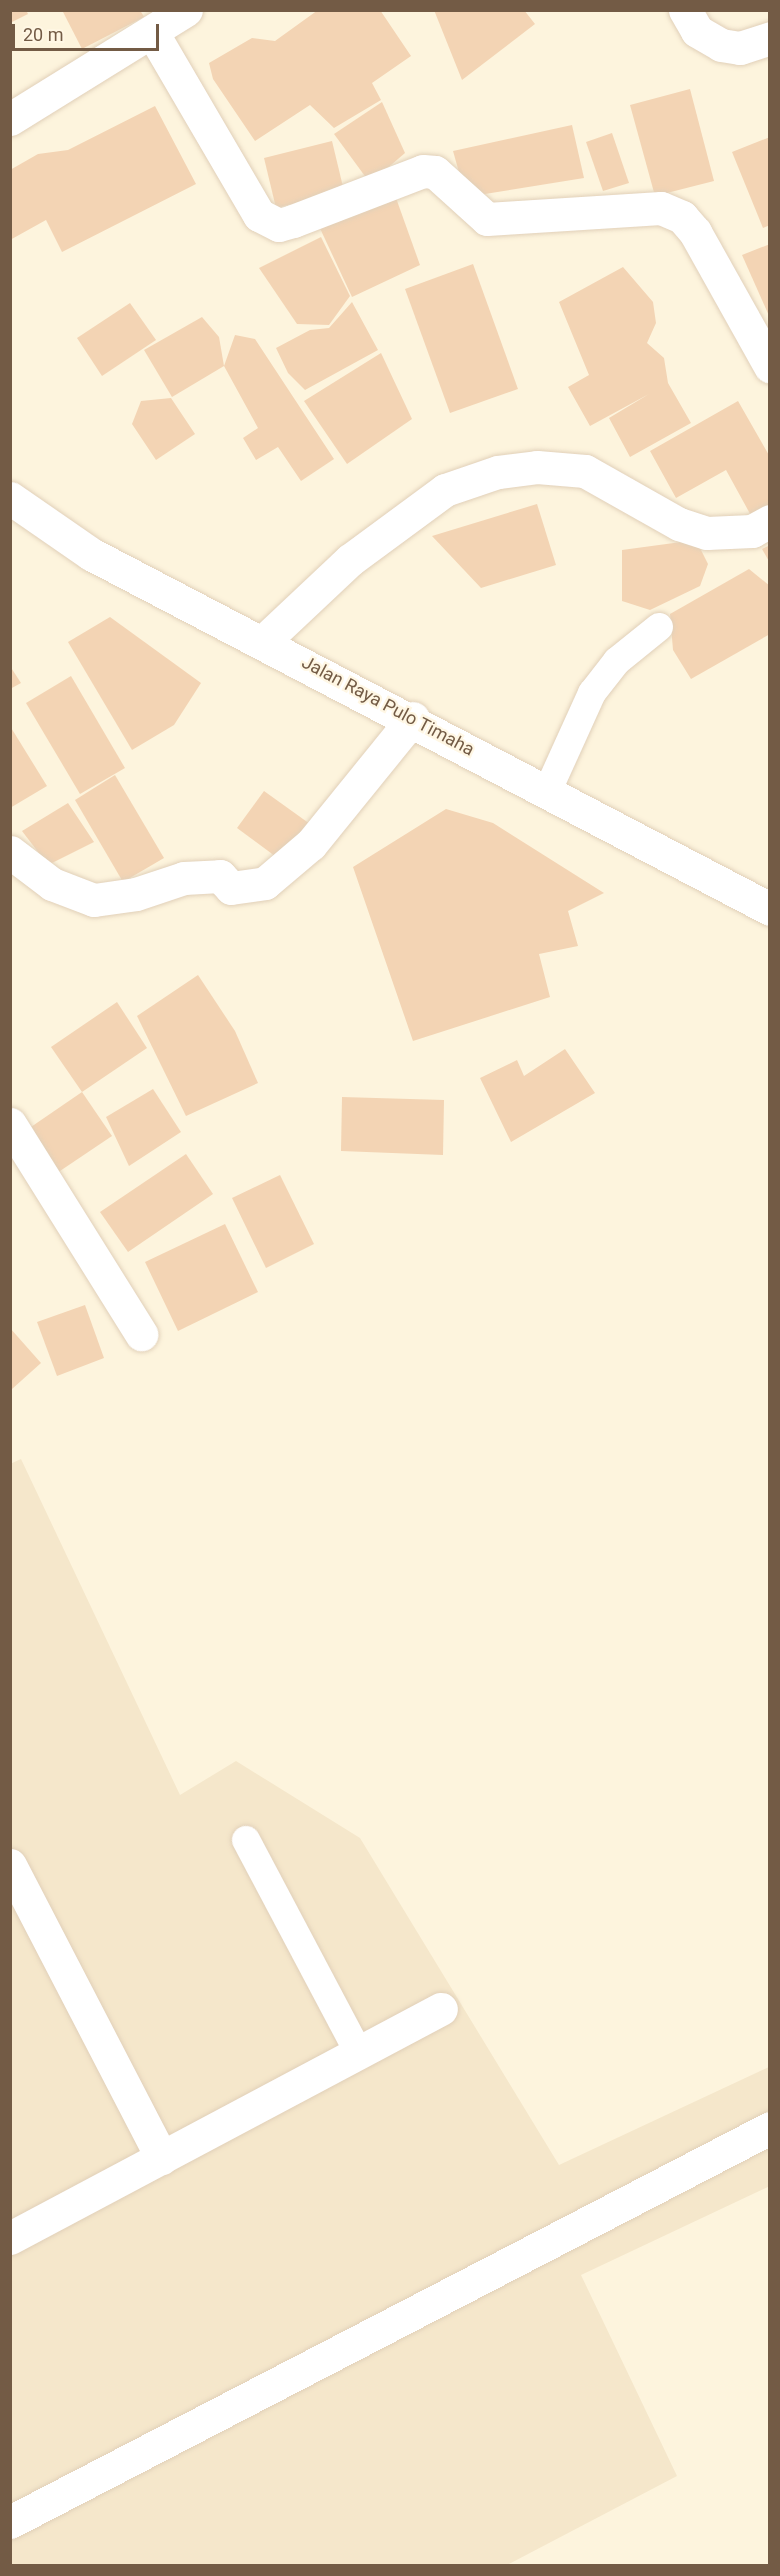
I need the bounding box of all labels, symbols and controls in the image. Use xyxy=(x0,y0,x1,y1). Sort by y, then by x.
scale bar xyxy=(15,12,162,50)
text: 20 m xyxy=(23,24,63,45)
street label: Jalan Raya Pulo Timaha xyxy=(298,651,478,761)

